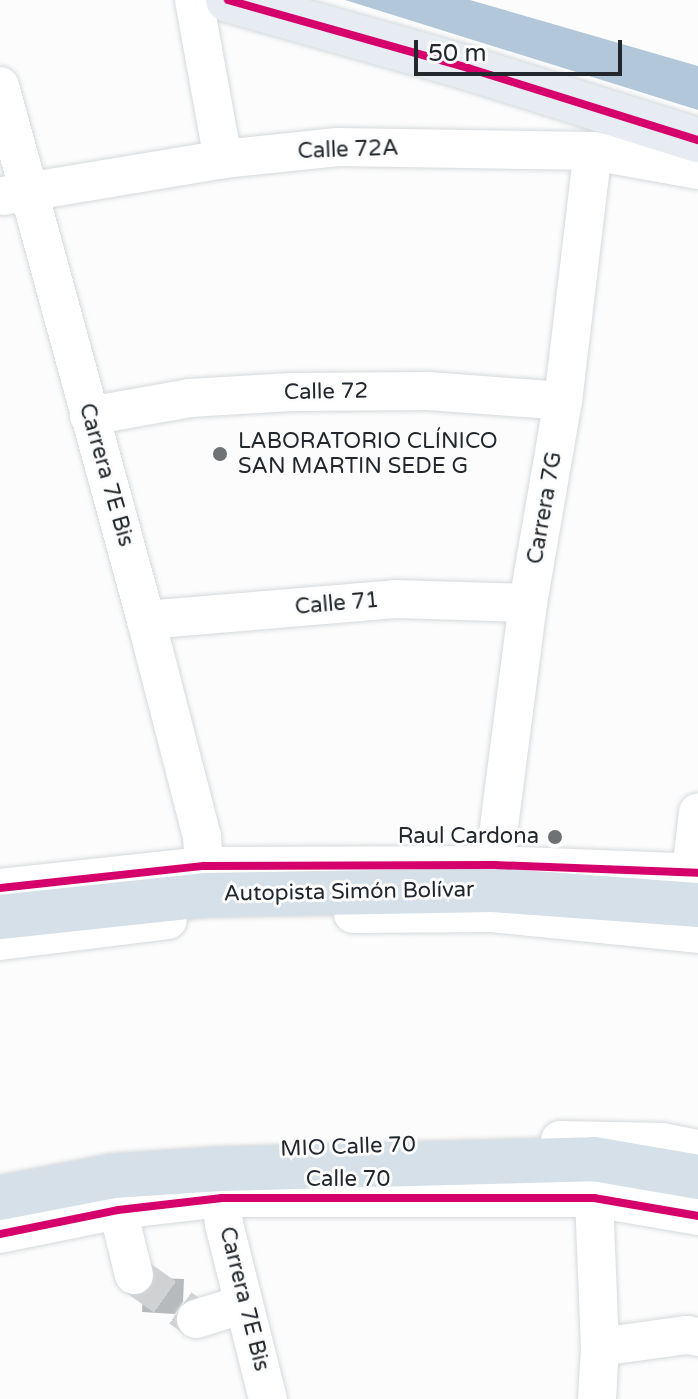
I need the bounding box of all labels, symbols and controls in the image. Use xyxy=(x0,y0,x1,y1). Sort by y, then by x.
scale bar xyxy=(418,24,626,74)
text: 50 m xyxy=(428,39,486,68)
street label: Calle 72A xyxy=(297,135,399,165)
street label: Calle 72 xyxy=(284,378,368,406)
street label: Carrera 7E Bis xyxy=(73,400,139,550)
place label: LABORATORIO CLÍNICO SAN MARTIN SEDE G xyxy=(238,428,498,480)
marker: LABORATORIO CLÍNICO SAN MARTIN SEDE G xyxy=(209,443,231,465)
street label: Carrera 7G xyxy=(522,450,568,566)
street label: Calle 71 xyxy=(294,587,380,621)
place label: Raul Cardona xyxy=(398,824,539,850)
marker: Raul Cardona xyxy=(546,828,564,846)
street label: Autopista Simón Bolívar xyxy=(223,877,475,907)
street label: MIO Calle 70 xyxy=(280,1131,416,1163)
street label: Calle 70 xyxy=(306,1167,390,1193)
street label: Carrera 7E Bis xyxy=(213,1224,275,1374)

